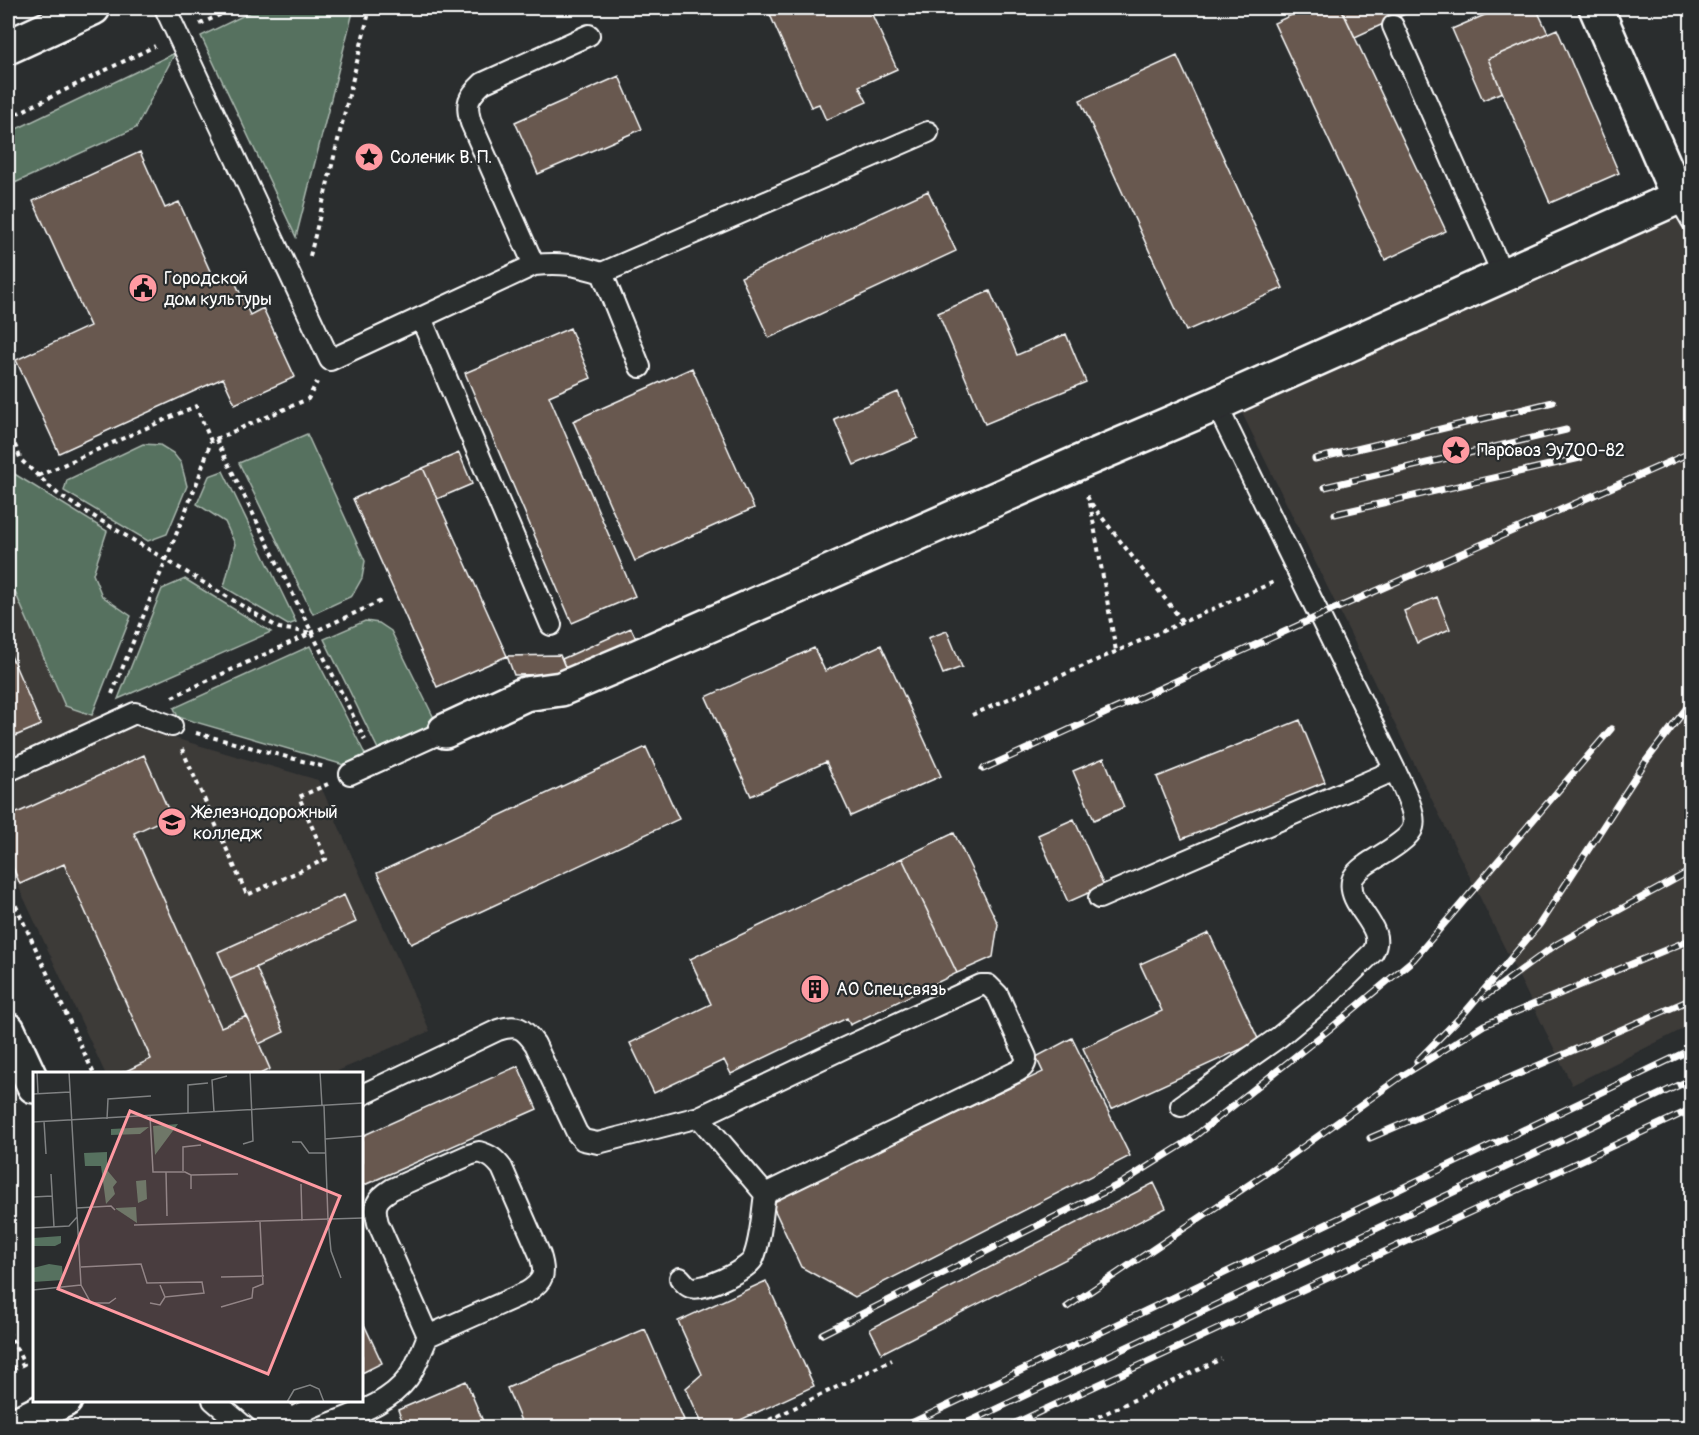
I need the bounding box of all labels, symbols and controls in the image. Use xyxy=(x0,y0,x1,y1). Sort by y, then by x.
place icon: Соленик В. П. xyxy=(353,141,385,173)
place label: Соленик В. П. xyxy=(390,146,492,169)
place label: Городской дом культуры xyxy=(164,267,272,311)
public building icon: Городской дом культуры xyxy=(127,272,159,304)
place icon: Паровоз Эу700-82 xyxy=(1440,434,1472,466)
place label: Паровоз Эу700-82 xyxy=(1477,439,1625,462)
place label: Железнодорожный колледж xyxy=(190,801,338,845)
school or university icon: Железнодорожный колледж xyxy=(156,806,188,838)
building icon: АО Спецсвязь xyxy=(799,973,831,1005)
place label: АО Спецсвязь xyxy=(836,978,947,1001)
inset map xyxy=(33,1072,363,1402)

